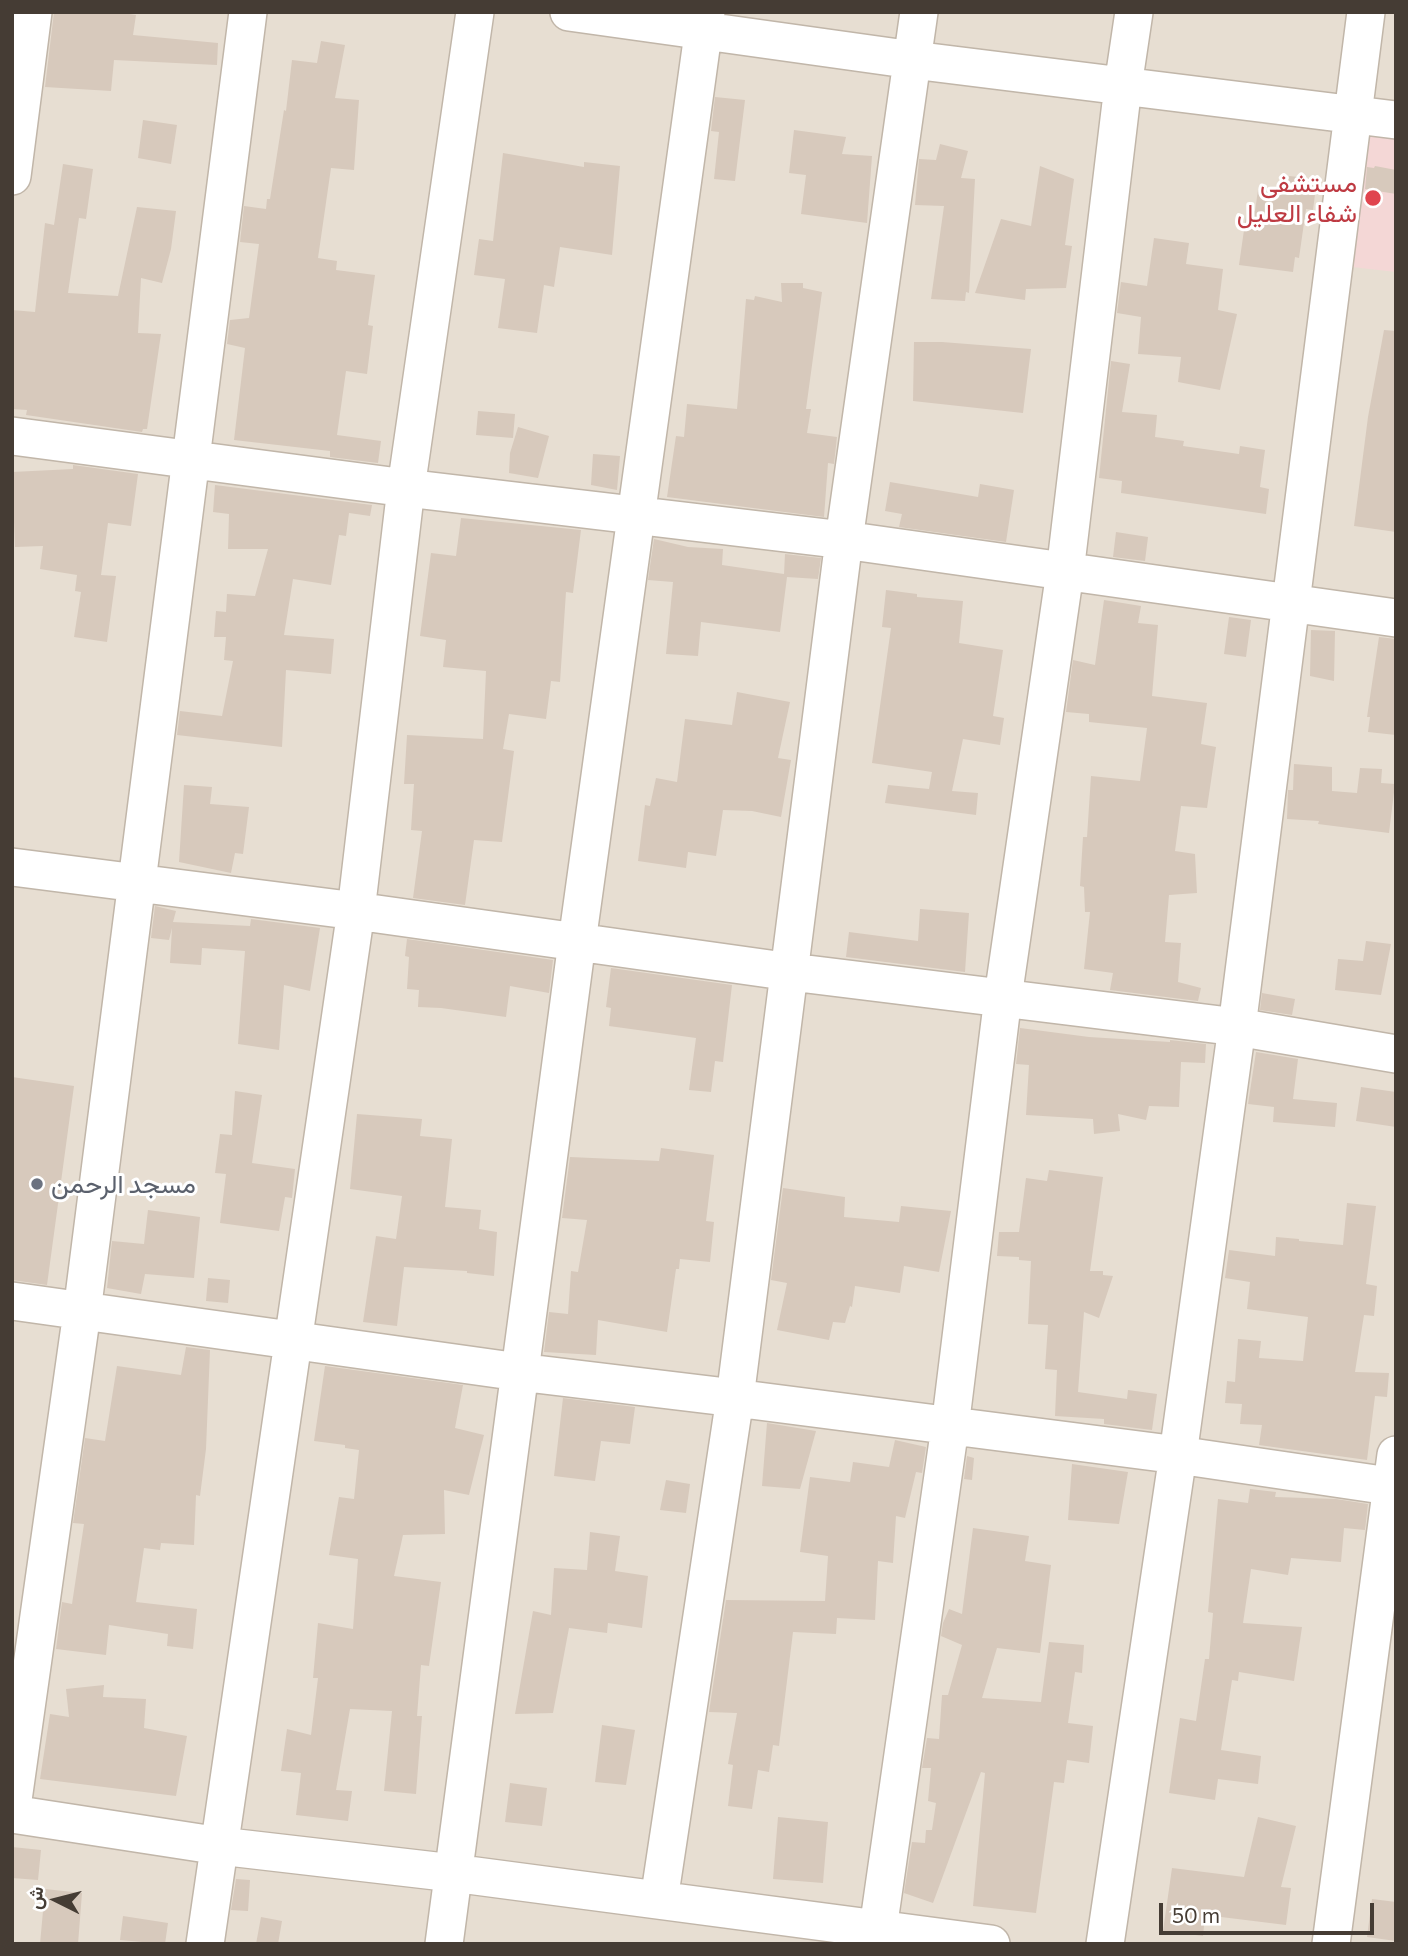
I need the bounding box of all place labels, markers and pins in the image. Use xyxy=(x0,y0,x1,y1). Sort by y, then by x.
place label: مستشفى شفاء العليل xyxy=(1237,167,1357,228)
marker: مستشفى شفاء العليل xyxy=(1363,188,1383,208)
place label: مسجد الرحمن xyxy=(51,1168,196,1200)
marker: مسجد الرحمن xyxy=(29,1176,45,1192)

